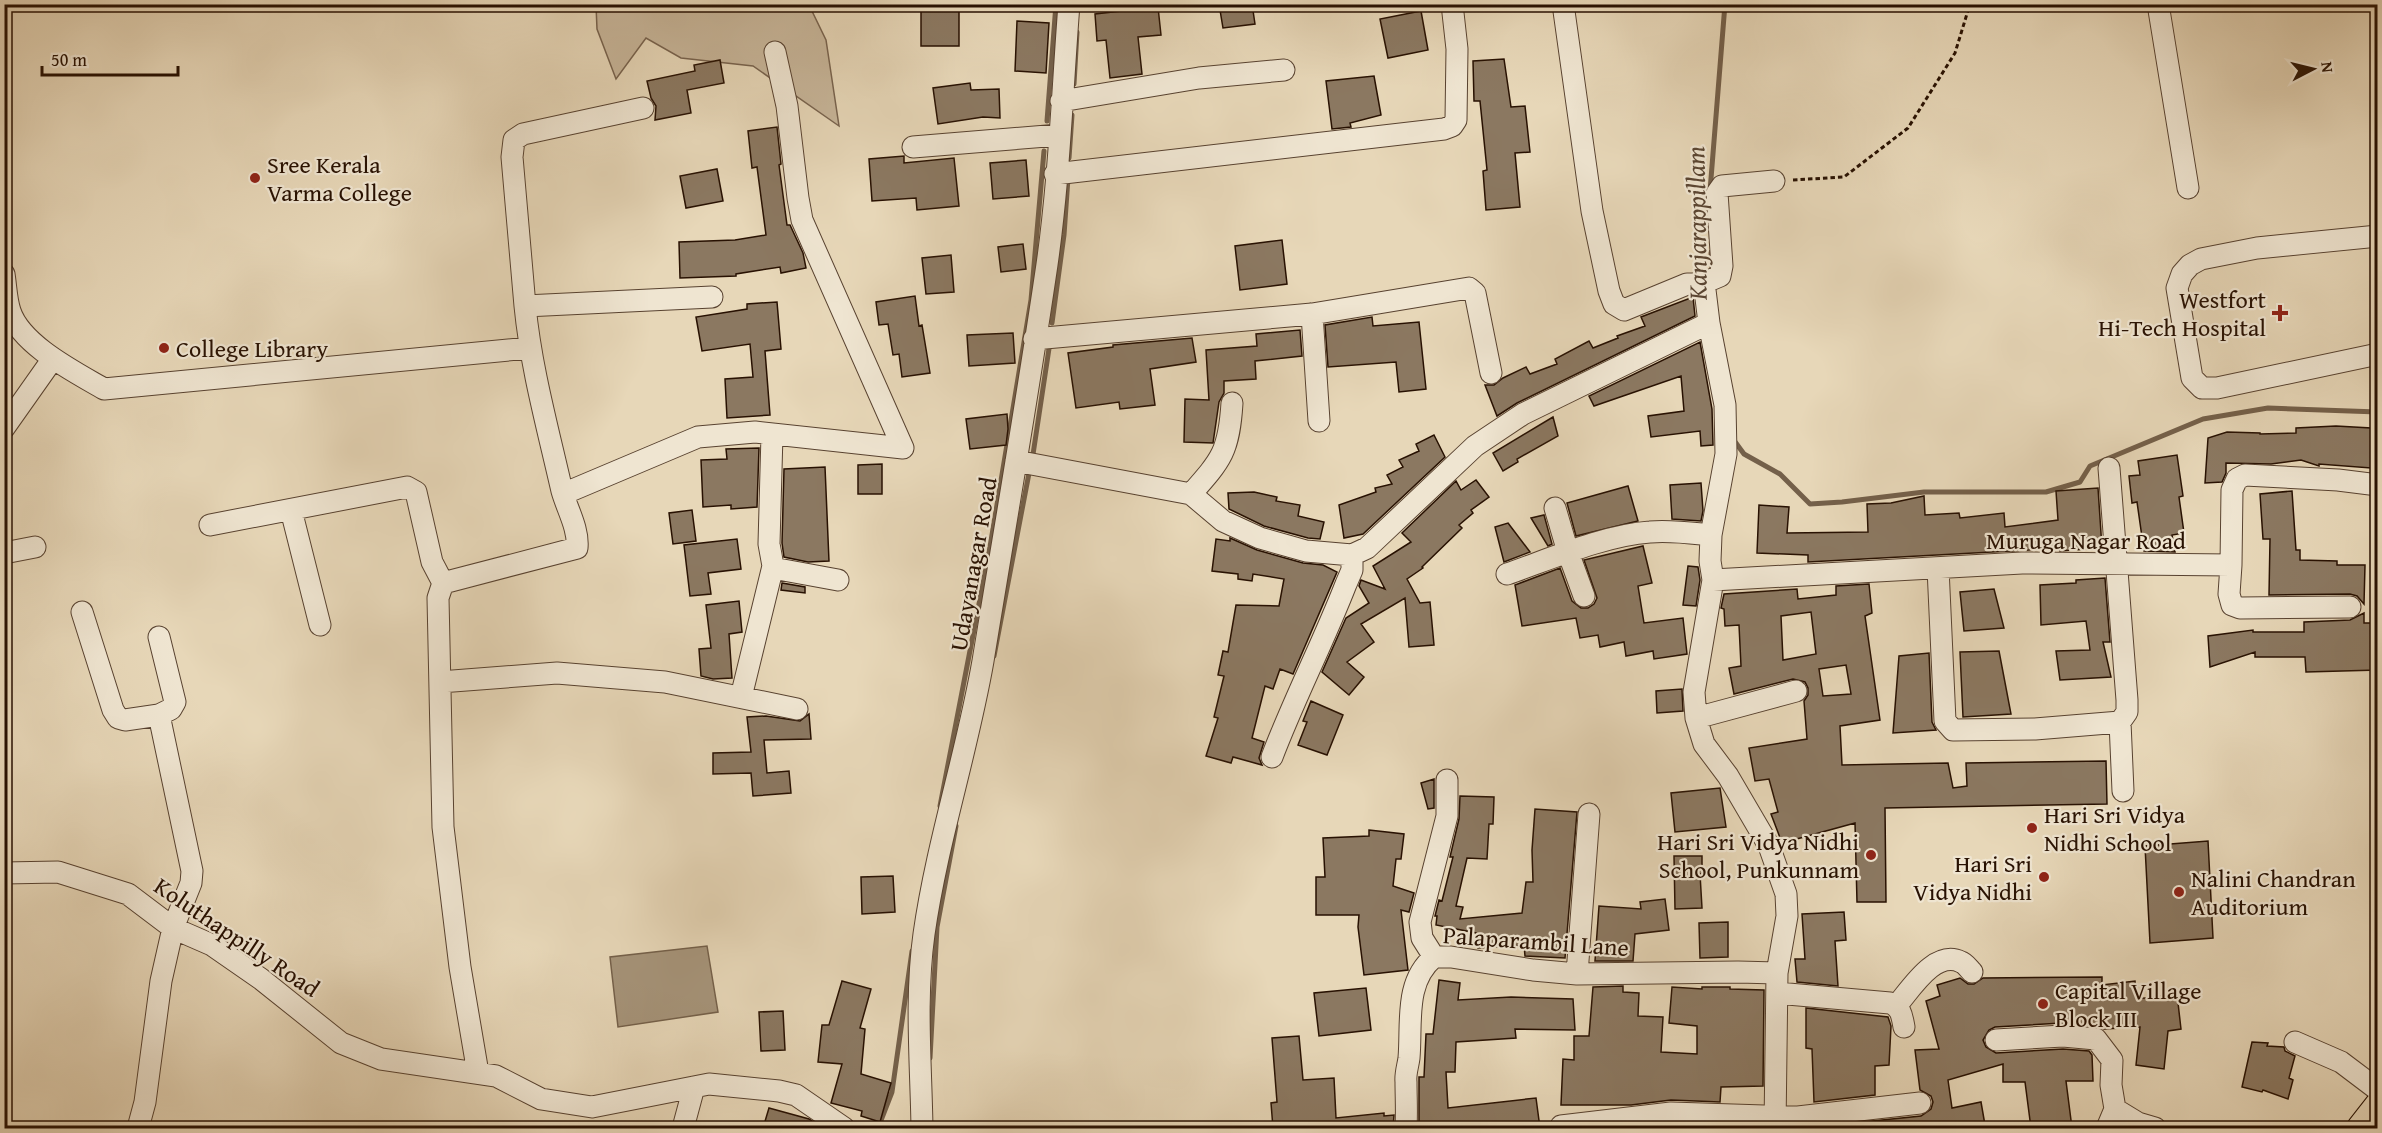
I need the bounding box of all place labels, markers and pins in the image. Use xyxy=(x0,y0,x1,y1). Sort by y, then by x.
place label: Sree Kerala Varma College xyxy=(267,147,412,210)
marker: Sree Kerala Varma College xyxy=(248,171,262,185)
place label: Westfort Hi-Tech Hospital xyxy=(2098,282,2267,345)
marker: Westfort Hi-Tech Hospital xyxy=(2271,304,2289,322)
place label: College Library xyxy=(176,331,328,366)
marker: College Library xyxy=(157,341,171,355)
place label: Hari Sri Vidya Nidhi School xyxy=(2044,797,2186,860)
marker: Hari Sri Vidya Nidhi School xyxy=(2025,821,2039,835)
place label: Hari Sri Vidya Nidhi School, Punkunnam xyxy=(1657,824,1859,887)
place label: Hari Sri Vidya Nidhi xyxy=(1913,846,2032,909)
marker: Hari Sri Vidya Nidhi School, Punkunnam xyxy=(1864,848,1878,862)
place label: Nalini Chandran Auditorium xyxy=(2191,861,2356,924)
marker: Hari Sri Vidya Nidhi xyxy=(2037,870,2051,884)
marker: Nalini Chandran Auditorium xyxy=(2172,885,2186,899)
place label: Capital Village Block III xyxy=(2055,973,2201,1036)
marker: Capital Village Block III xyxy=(2036,997,2050,1011)

